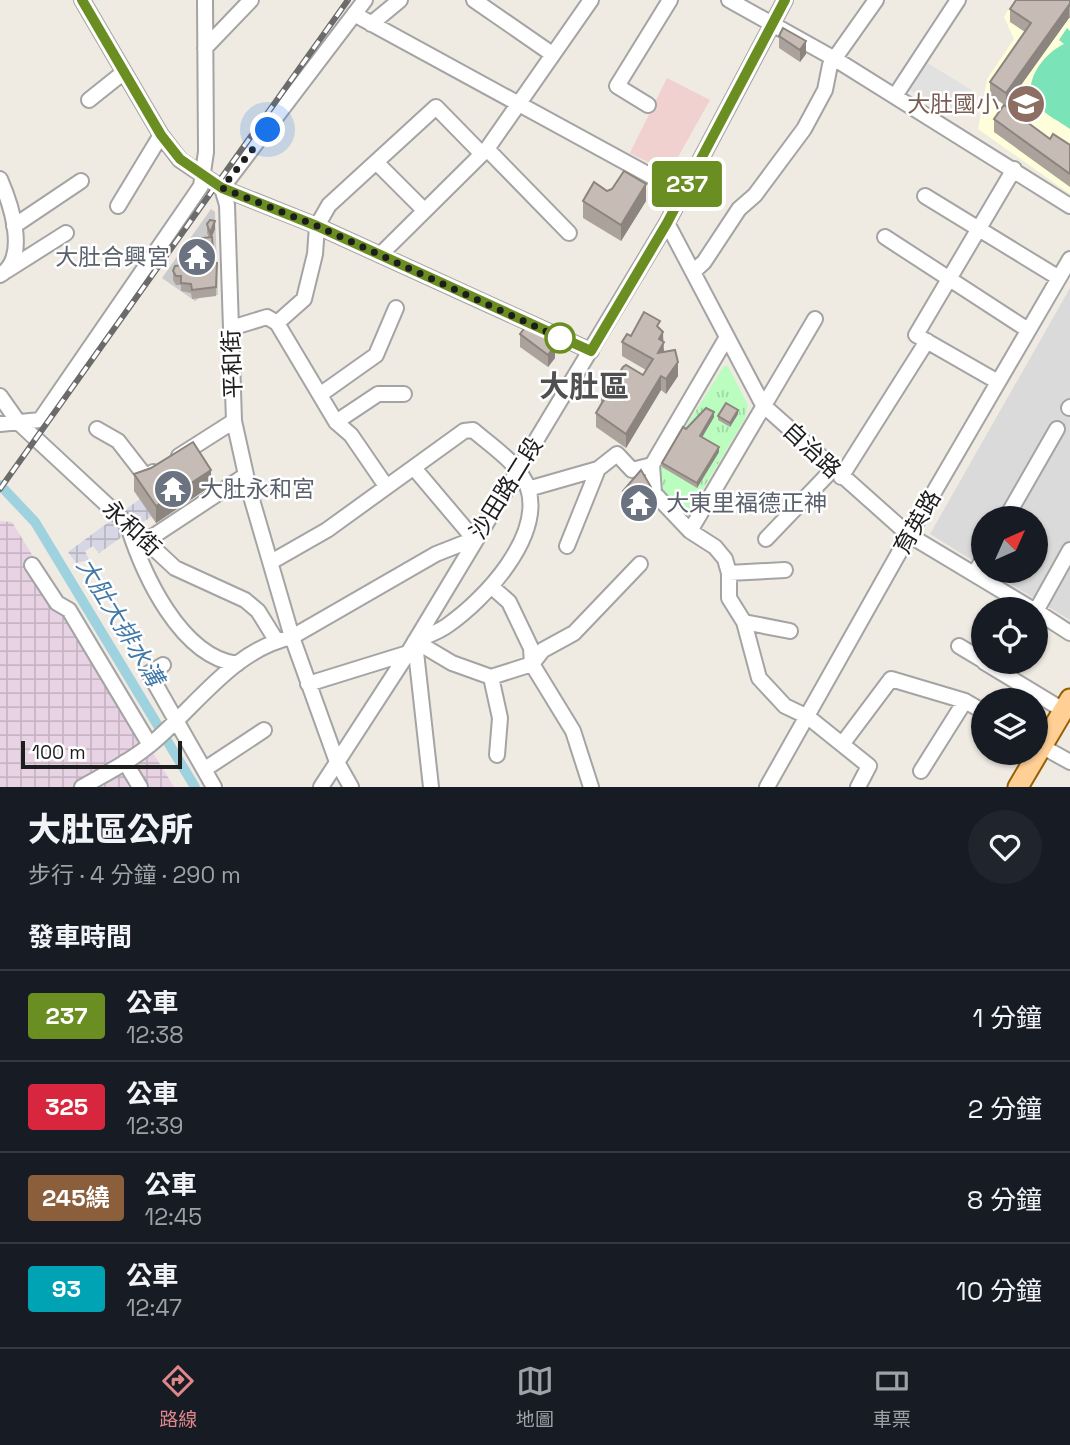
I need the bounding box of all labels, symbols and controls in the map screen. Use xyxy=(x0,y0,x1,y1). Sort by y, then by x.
school or university icon: 大肚國小 xyxy=(1005,83,1047,125)
place label: 大肚國小 xyxy=(907,89,999,119)
your location xyxy=(250,112,285,147)
line badge: 237 xyxy=(647,161,727,207)
text: 237 xyxy=(666,168,708,199)
temple icon: 大肚合興宮 xyxy=(176,236,218,278)
place label: 大肚合興宮 xyxy=(55,242,170,272)
unlabelled marker xyxy=(545,323,575,353)
street label: 平和街 xyxy=(216,329,248,399)
district label: 大肚區 xyxy=(539,367,629,406)
street label: 自治路 xyxy=(777,416,847,484)
street label: 沙田路二段 xyxy=(463,431,549,545)
temple icon: 大肚永和宮 xyxy=(152,468,194,510)
place label: 大肚永和宮 xyxy=(200,474,315,504)
temple icon: 大東里福德正神 xyxy=(618,482,660,524)
street label: 育英路 xyxy=(887,485,947,559)
place label: 大東里福德正神 xyxy=(666,488,827,518)
street label: 永和街 xyxy=(97,494,167,562)
north arrow xyxy=(971,506,1048,583)
map controls xyxy=(971,506,1048,765)
water label: 大肚大排水溝 xyxy=(70,552,172,694)
button: locate xyxy=(971,597,1048,674)
button: layers xyxy=(971,688,1048,765)
scale bar xyxy=(21,738,182,770)
text: 100 m xyxy=(32,740,86,765)
text: 大肚區公所 xyxy=(28,809,193,851)
button: heart xyxy=(968,810,1042,884)
text: 步行 · 4 分鐘 · 290 m xyxy=(28,860,241,890)
text: 發車時間 xyxy=(28,920,132,954)
text: 公車 xyxy=(126,986,178,1020)
text: 237 xyxy=(45,1000,88,1031)
text: 1 分鐘 xyxy=(972,1001,1042,1035)
text: 12:38 xyxy=(126,1020,184,1050)
text: 公車 xyxy=(126,1077,178,1111)
text: 325 xyxy=(45,1091,88,1122)
text: 2 分鐘 xyxy=(968,1092,1042,1126)
text: 12:39 xyxy=(126,1111,183,1141)
text: 公車 xyxy=(145,1168,197,1202)
text: 245繞 xyxy=(42,1182,110,1213)
text: 8 分鐘 xyxy=(967,1183,1042,1217)
text: 12:45 xyxy=(145,1202,202,1232)
text: 公車 xyxy=(126,1259,178,1293)
text: 93 xyxy=(52,1273,81,1304)
text: 10 分鐘 xyxy=(956,1274,1042,1308)
text: 12:47 xyxy=(126,1293,182,1323)
tab: 路線 xyxy=(159,1362,197,1432)
tab: 地圖 xyxy=(516,1362,554,1432)
tab: 車票 xyxy=(873,1362,911,1432)

